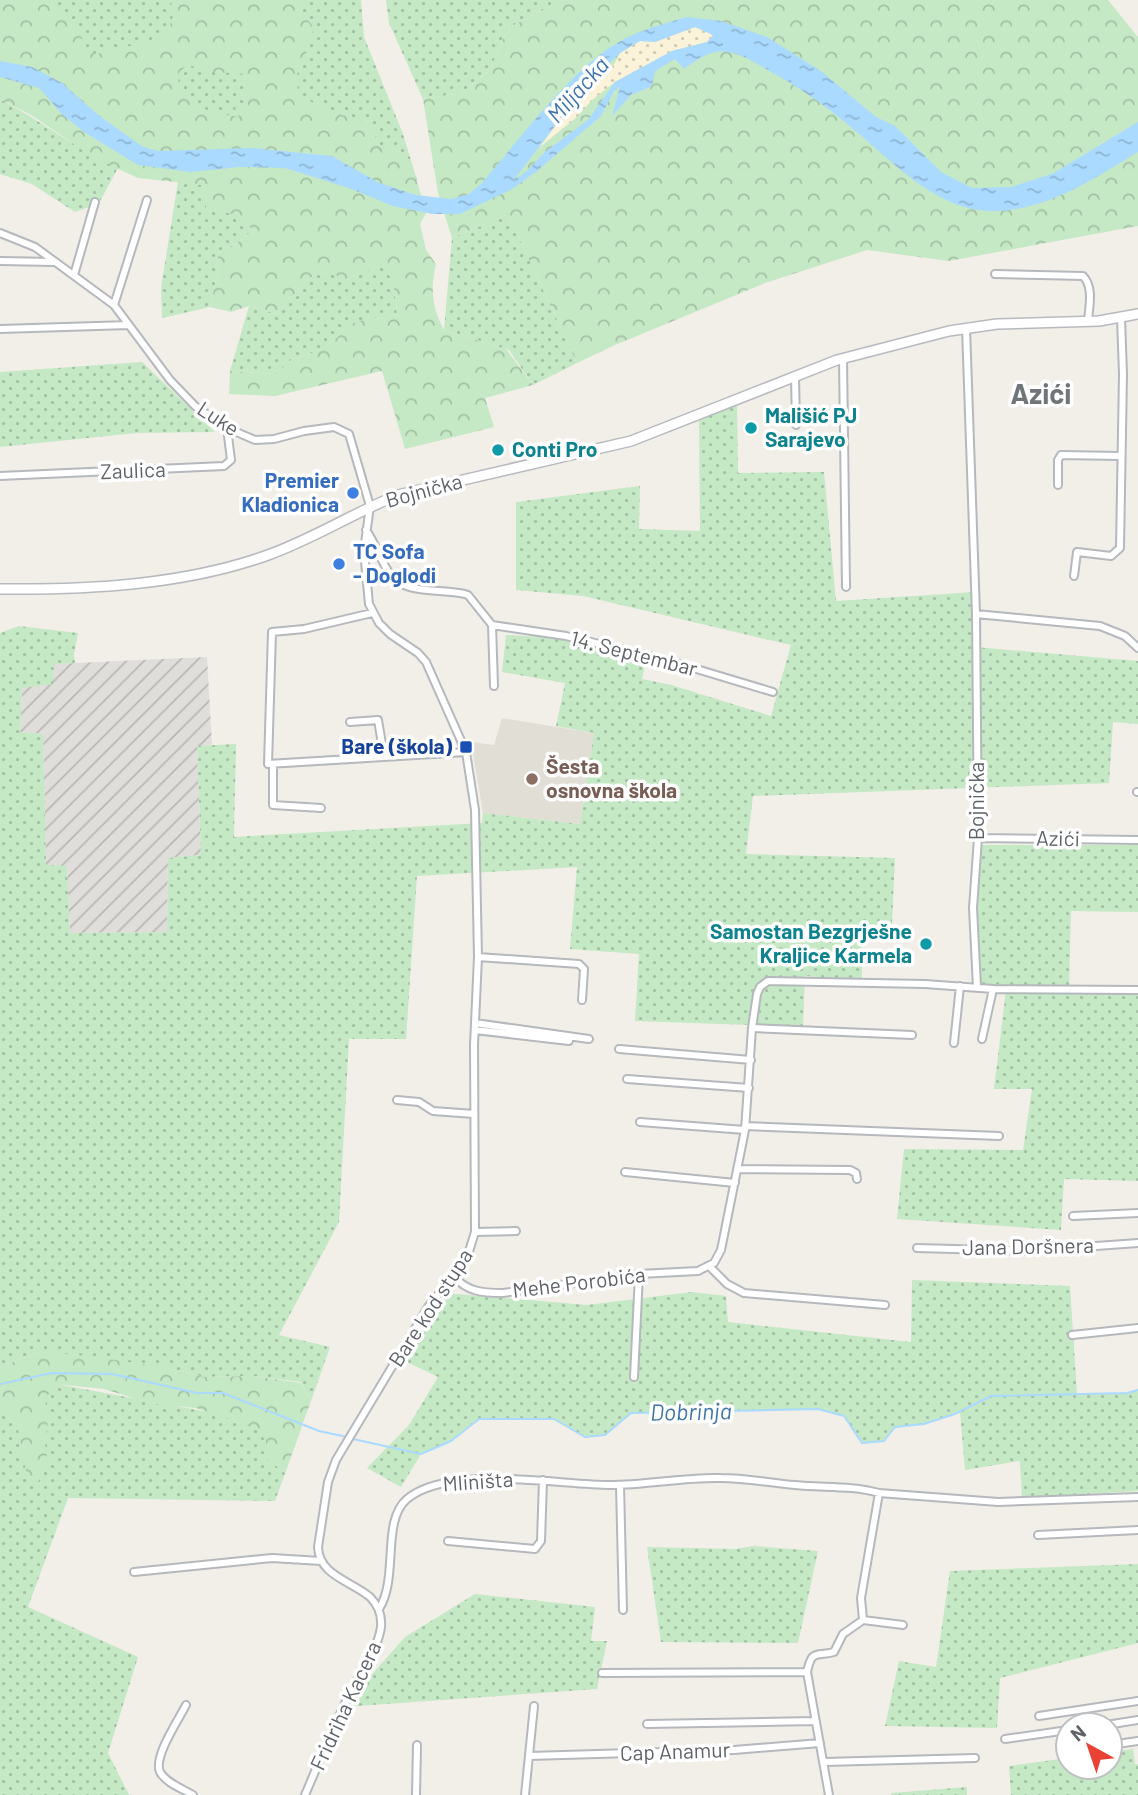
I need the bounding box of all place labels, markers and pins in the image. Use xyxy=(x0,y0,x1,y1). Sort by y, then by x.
place label: Mališić PJ Sarajevo xyxy=(765,402,857,451)
marker: Mališić PJ Sarajevo xyxy=(743,420,759,436)
place label: Conti Pro xyxy=(512,436,597,461)
marker: Conti Pro xyxy=(490,442,506,458)
place label: Premier Kladionica xyxy=(241,467,339,516)
marker: Premier Kladionica xyxy=(345,485,361,501)
place label: TC Sofa - Doglodi xyxy=(353,538,436,587)
marker: TC Sofa - Doglodi xyxy=(331,556,347,572)
place label: Bare (škola) xyxy=(341,733,453,758)
marker: Bare (škola) xyxy=(458,739,474,755)
place label: Šesta osnovna škola xyxy=(546,753,677,802)
marker: Šesta osnovna škola xyxy=(524,771,540,787)
place label: Samostan Bezgrješne Kraljice Karmela xyxy=(710,918,912,967)
marker: Samostan Bezgrješne Kraljice Karmela xyxy=(918,936,934,952)

